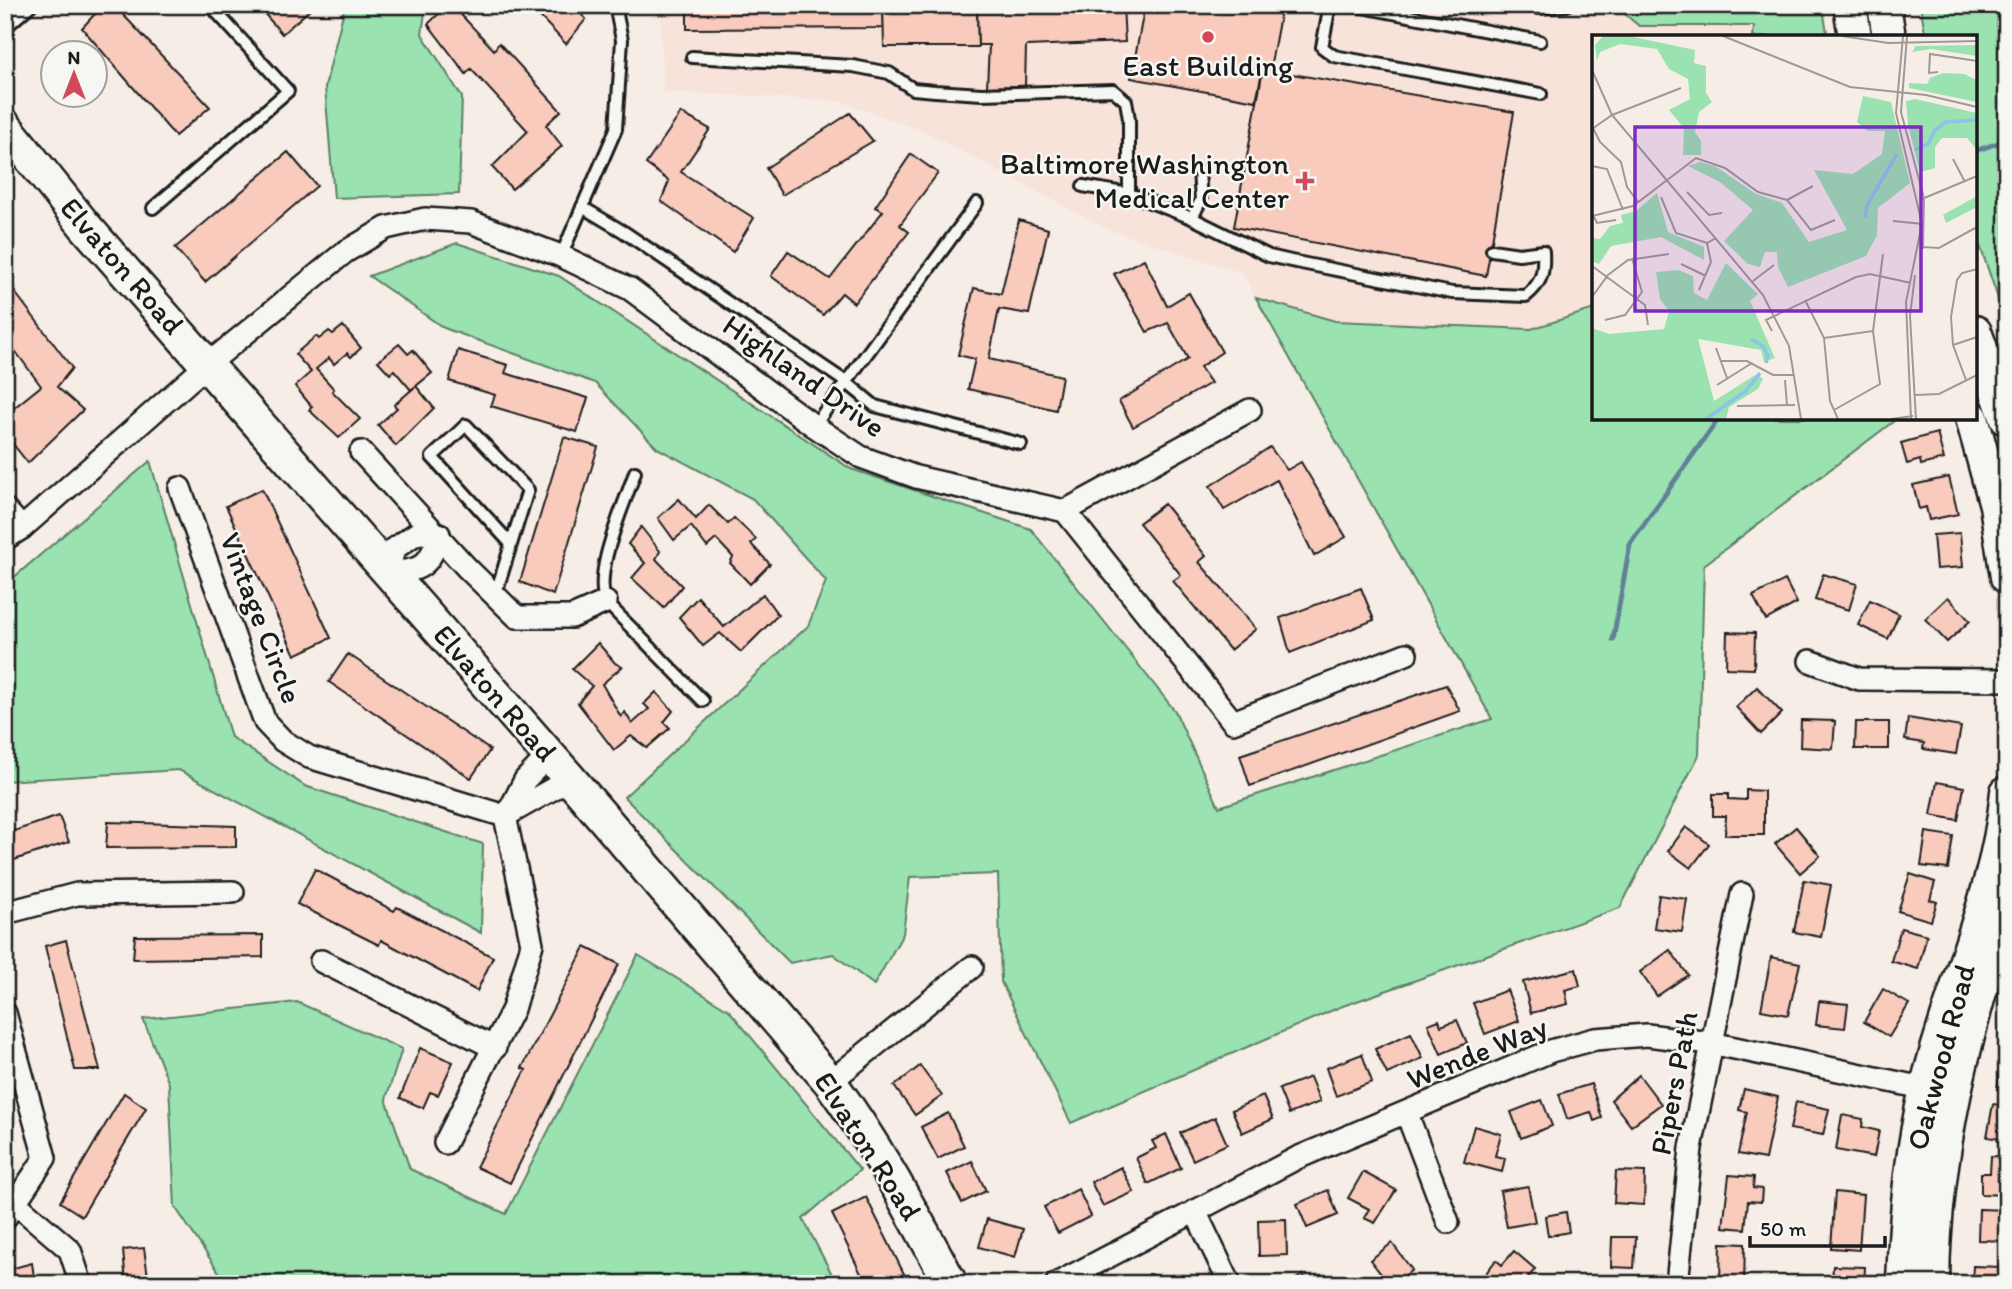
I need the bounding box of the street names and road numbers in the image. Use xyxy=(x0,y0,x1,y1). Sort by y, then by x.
street label: Elvaton Road xyxy=(53,189,192,342)
street label: Highland Drive xyxy=(716,306,893,445)
street label: Vintage Circle xyxy=(212,527,311,709)
street label: Elvaton Road xyxy=(426,616,565,769)
street label: Oakwood Road xyxy=(1898,959,1983,1154)
street label: Wende Way xyxy=(1401,1008,1553,1097)
street label: Pipers Path xyxy=(1641,1008,1706,1158)
street label: Elvaton Road xyxy=(807,1064,930,1227)

